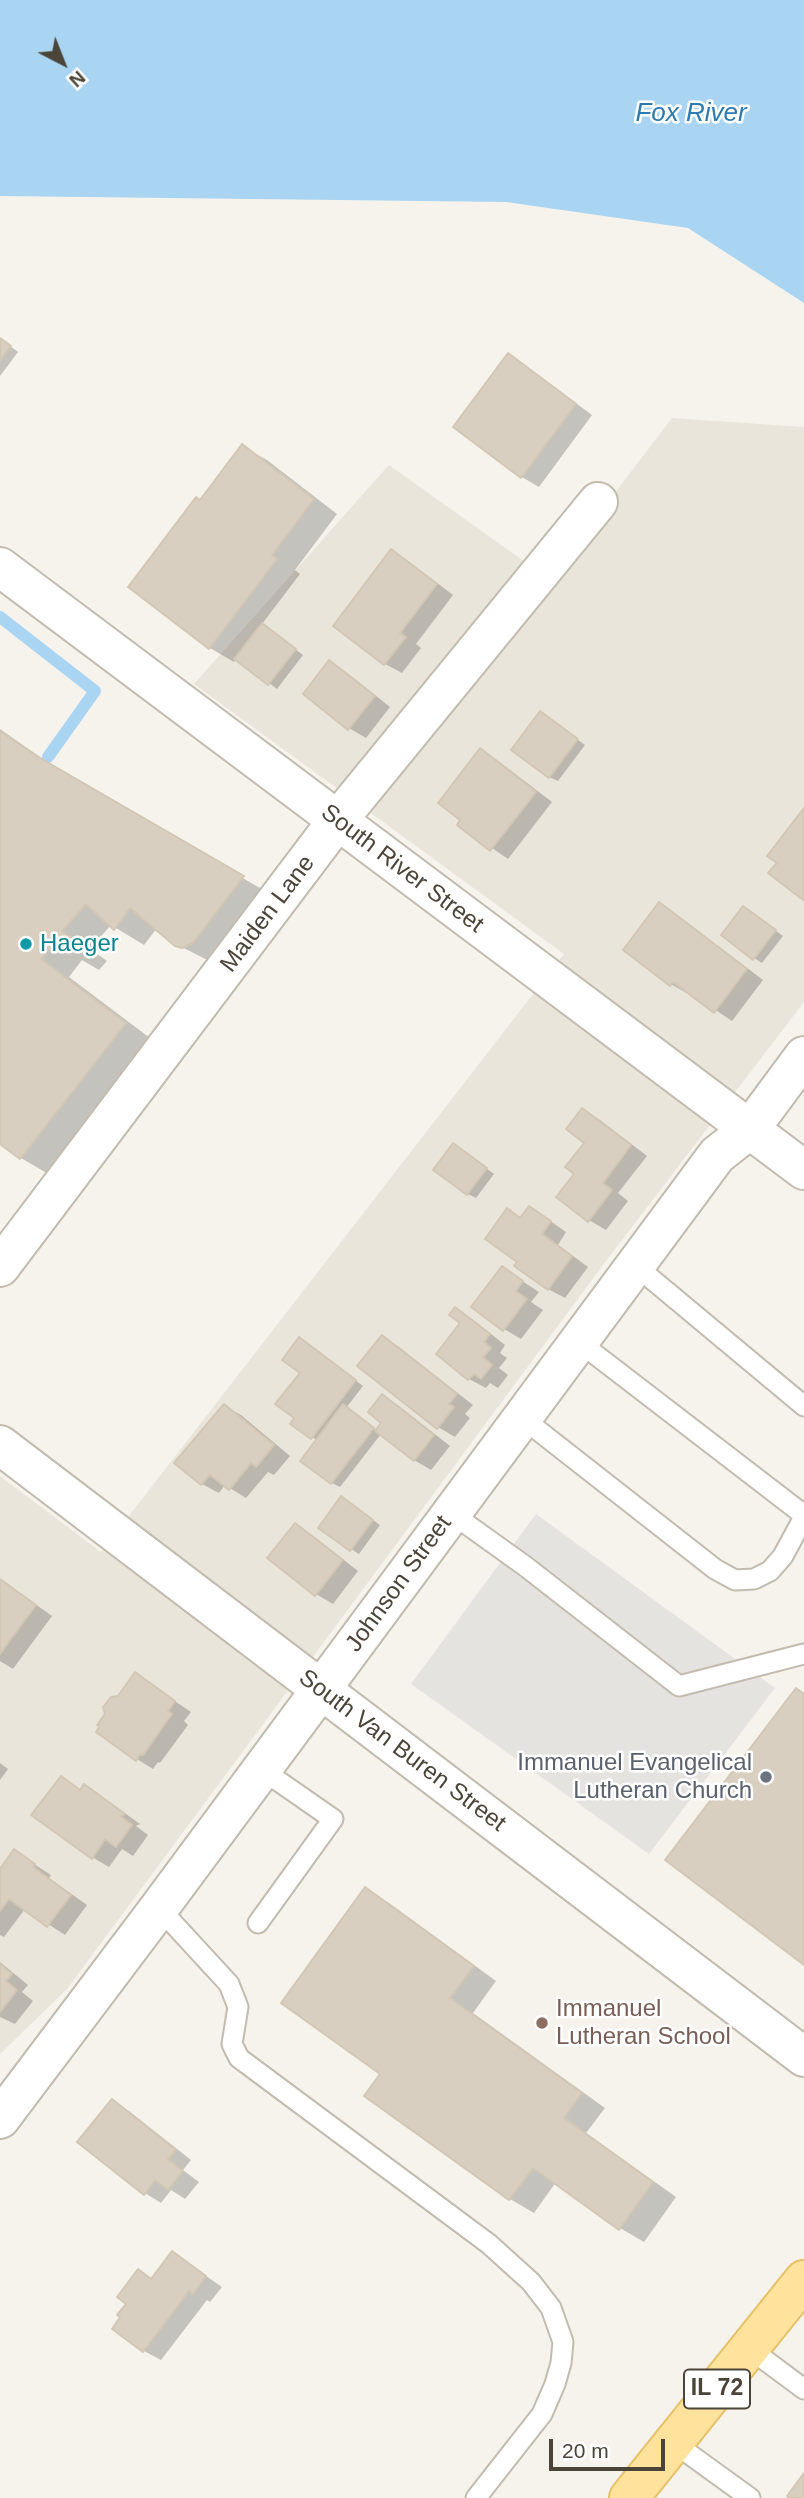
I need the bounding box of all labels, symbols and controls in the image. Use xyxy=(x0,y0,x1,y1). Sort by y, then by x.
north arrow xyxy=(28,28,98,98)
text: N xyxy=(65,67,90,91)
water label: Fox River xyxy=(635,98,747,130)
street label: South River Street xyxy=(315,798,489,940)
street label: Maiden Lane xyxy=(215,850,321,978)
place label: Haeger xyxy=(40,930,119,958)
marker: Haeger xyxy=(18,936,34,952)
street label: Johnson Street xyxy=(340,1510,458,1658)
street label: South Van Buren Street xyxy=(293,1664,511,1838)
place label: Immanuel Evangelical Lutheran Church xyxy=(517,1749,752,1805)
marker: Immanuel Evangelical Lutheran Church xyxy=(758,1769,774,1785)
place label: Immanuel Lutheran School xyxy=(556,1995,731,2051)
marker: Immanuel Lutheran School xyxy=(534,2015,550,2031)
road number: IL 72 xyxy=(684,2370,750,2408)
scale bar xyxy=(552,2424,668,2468)
text: 20 m xyxy=(562,2439,609,2462)

